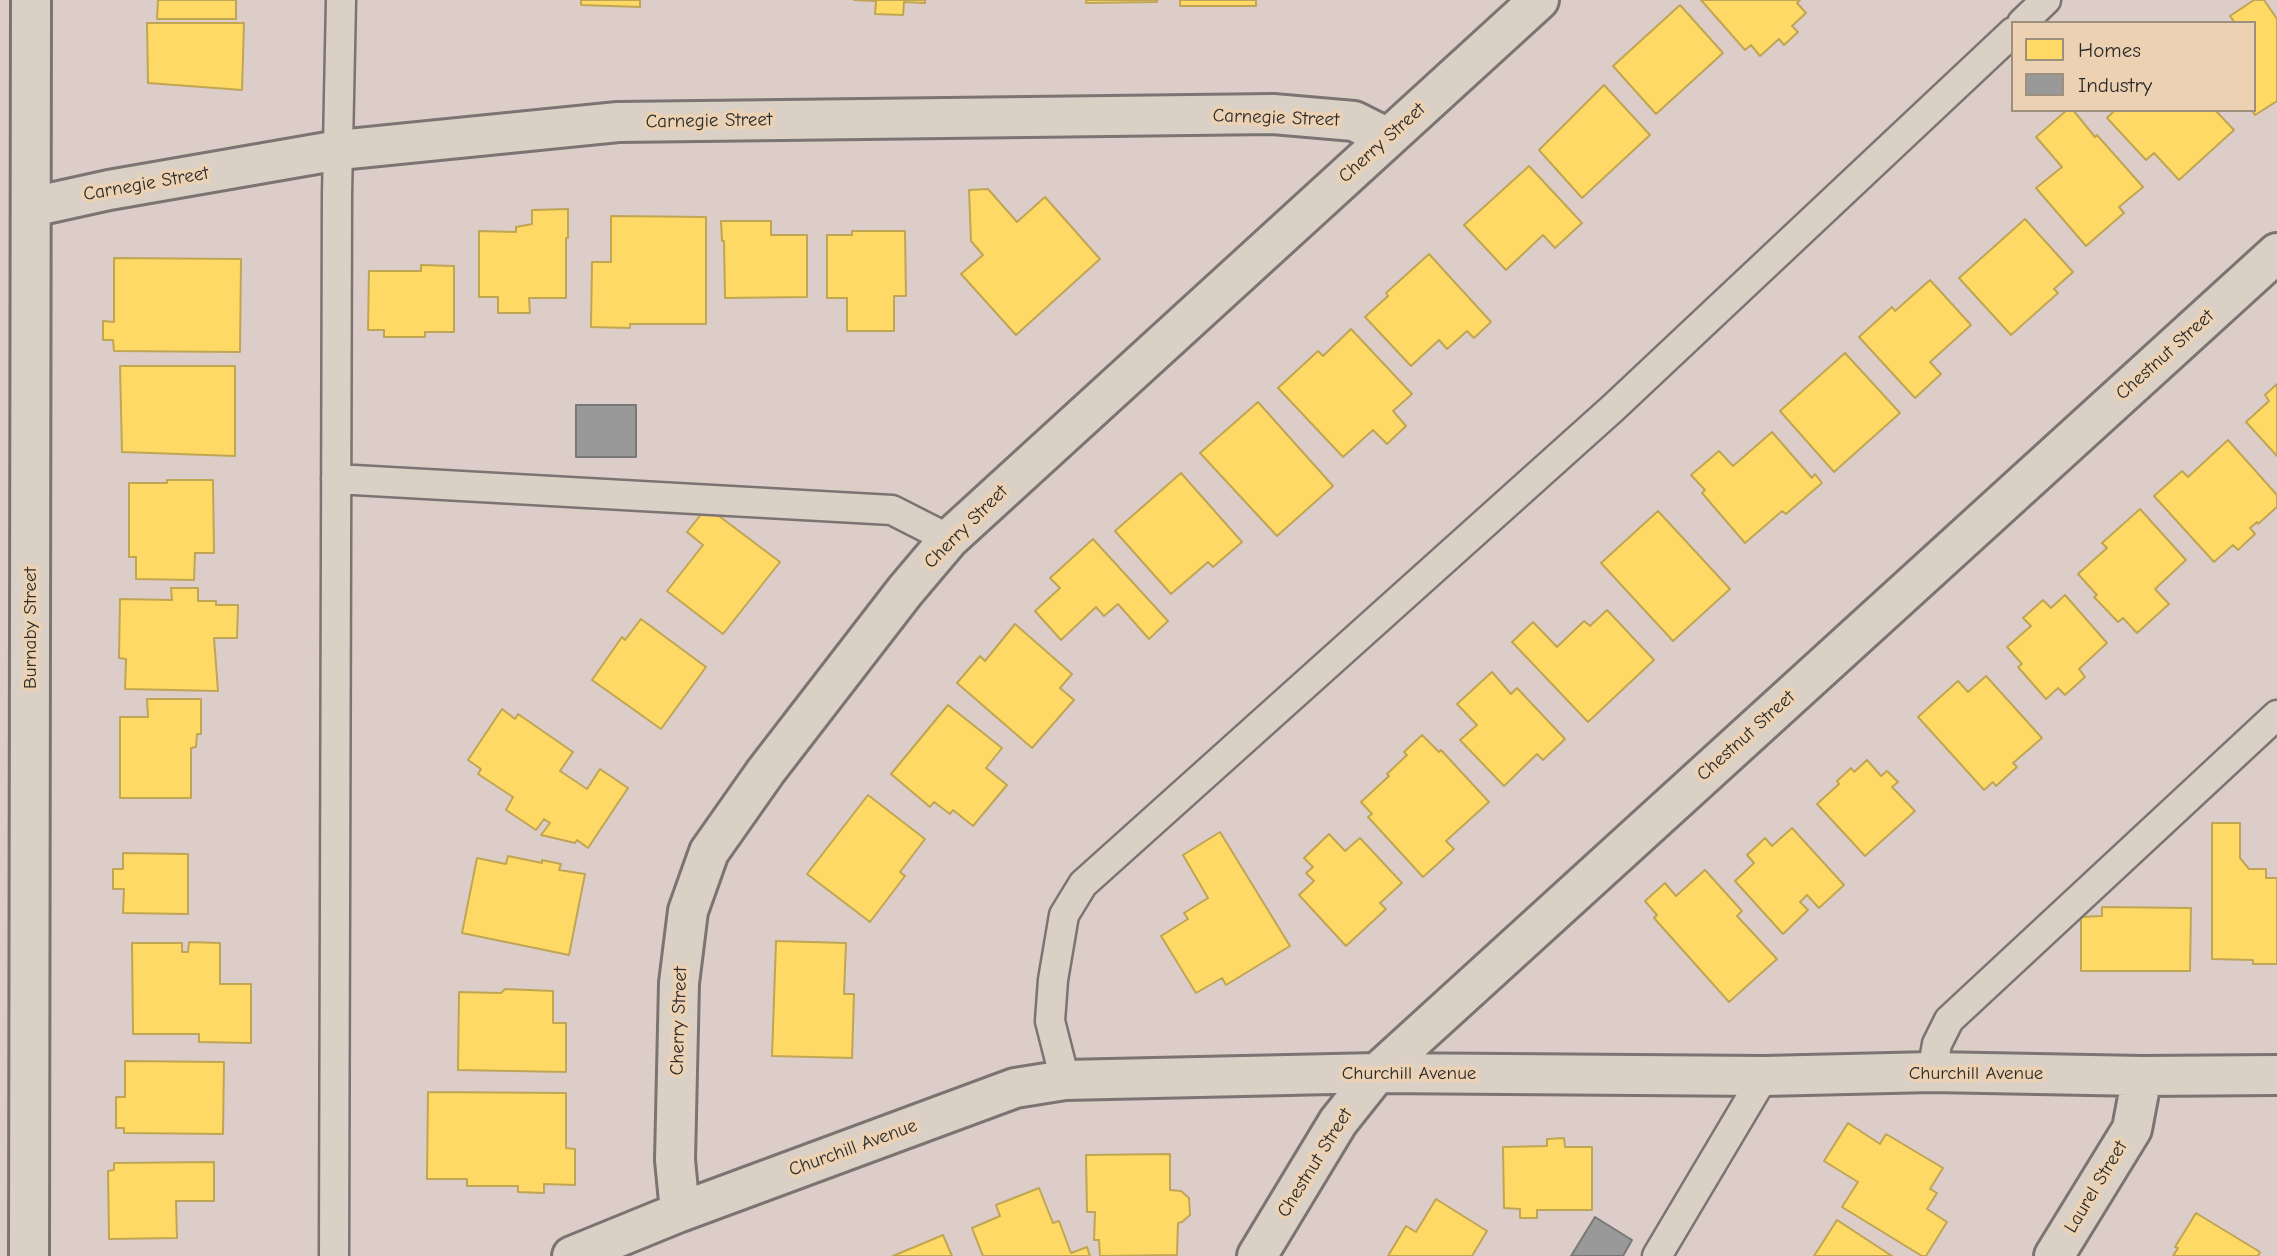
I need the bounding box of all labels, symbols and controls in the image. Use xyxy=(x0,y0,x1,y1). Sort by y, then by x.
legend xyxy=(2011,21,2256,112)
text: Homes xyxy=(2078,38,2141,62)
text: Industry xyxy=(2078,73,2152,97)
street label: Cherry Street xyxy=(1334,98,1430,188)
street label: Carnegie Street xyxy=(1212,104,1340,132)
street label: Carnegie Street xyxy=(645,108,773,134)
street label: Carnegie Street xyxy=(82,162,210,206)
street label: Chestnut Street xyxy=(2111,305,2219,405)
street label: Cherry Street xyxy=(919,480,1013,574)
street label: Burnaby Street xyxy=(20,567,42,689)
street label: Chestnut Street xyxy=(1692,686,1800,786)
street label: Cherry Street xyxy=(666,966,692,1076)
street label: Churchill Avenue xyxy=(1342,1063,1476,1085)
street label: Churchill Avenue xyxy=(1909,1063,2043,1085)
street label: Chestnut Street xyxy=(1272,1104,1358,1222)
street label: Churchill Avenue xyxy=(786,1114,920,1182)
street label: Laurel Street xyxy=(2060,1137,2132,1237)

